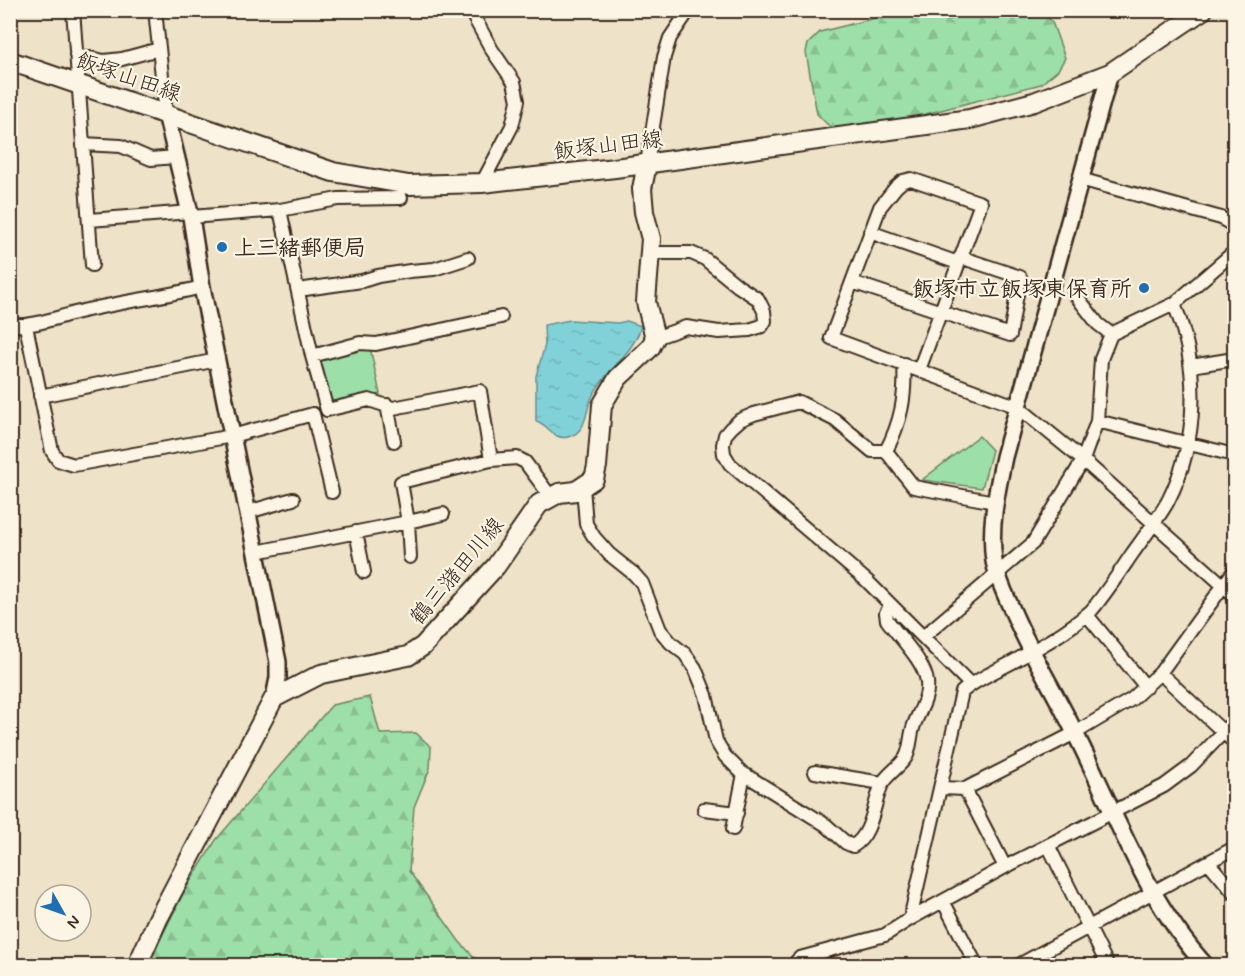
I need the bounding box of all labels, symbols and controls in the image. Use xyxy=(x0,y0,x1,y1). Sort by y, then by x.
street label: 飯塚山田線 xyxy=(72,47,185,109)
street label: 飯塚山田線 xyxy=(552,125,665,167)
place label: 上三緒郵便局 xyxy=(234,235,366,263)
marker: 上三緒郵便局 xyxy=(215,240,229,254)
place label: 飯塚市立飯塚東保育所 xyxy=(912,276,1132,304)
marker: 飯塚市立飯塚東保育所 xyxy=(1137,281,1151,295)
street label: 鶴三潴田川線 xyxy=(404,512,511,631)
north arrow xyxy=(33,883,93,943)
text: N xyxy=(62,911,85,933)

